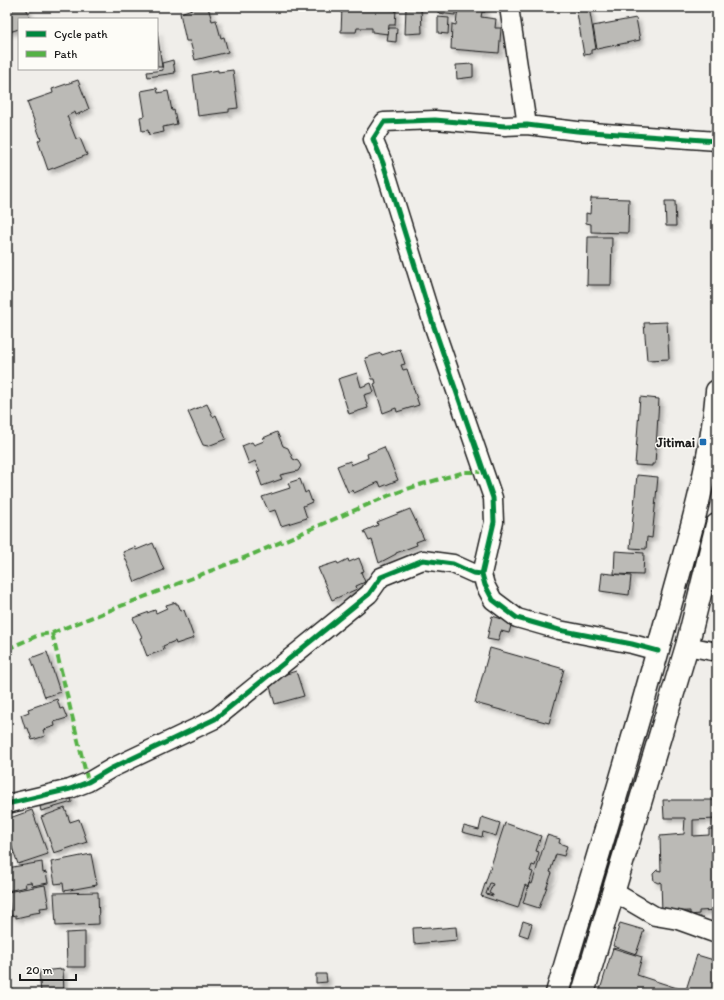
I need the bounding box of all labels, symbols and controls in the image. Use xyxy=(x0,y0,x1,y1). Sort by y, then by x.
legend xyxy=(18,18,158,70)
text: Cycle path xyxy=(54,27,108,41)
text: Path xyxy=(54,47,77,61)
place label: Jitimai xyxy=(656,435,695,450)
marker: Jitimai xyxy=(698,437,708,447)
scale bar xyxy=(20,956,76,982)
text: 20 m xyxy=(26,963,53,977)

